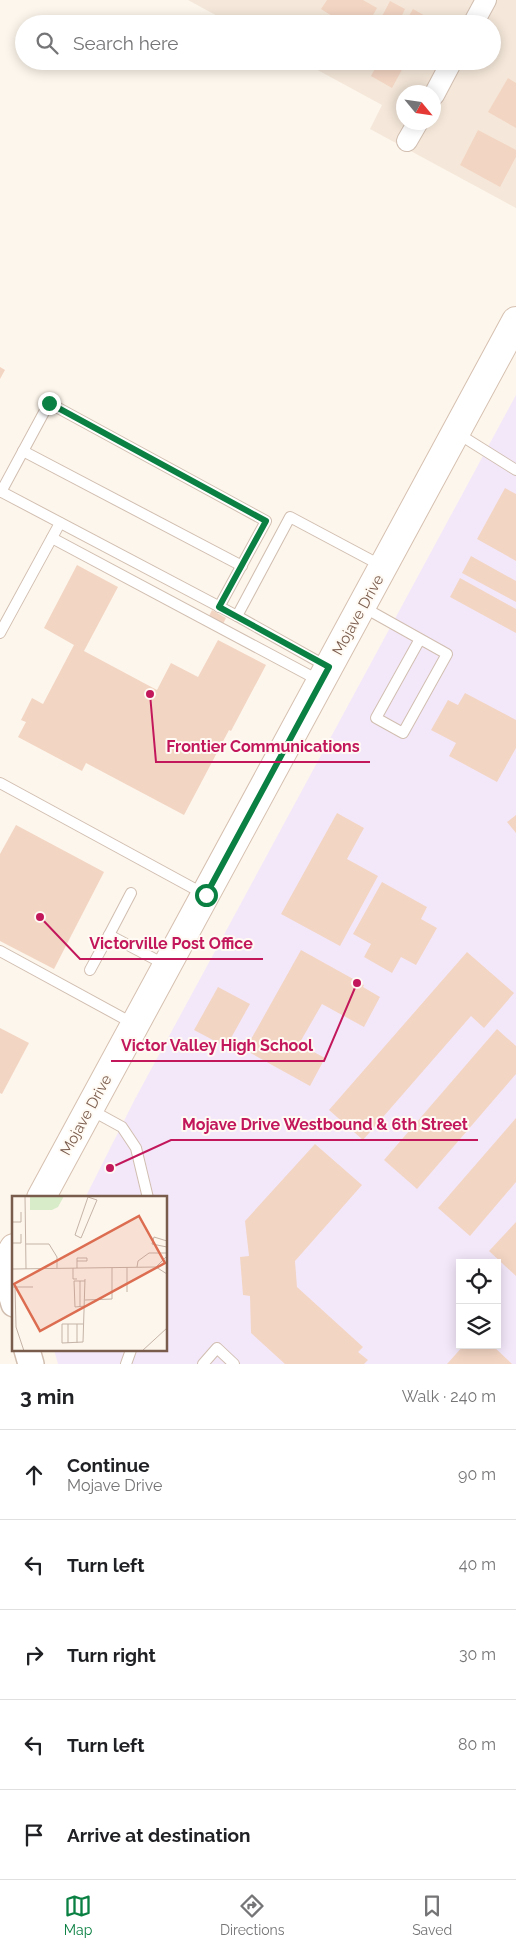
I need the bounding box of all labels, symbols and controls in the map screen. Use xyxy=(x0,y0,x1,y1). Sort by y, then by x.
search box xyxy=(15,15,501,70)
icon: search xyxy=(33,29,61,57)
text: Search here xyxy=(73,32,179,54)
north arrow xyxy=(396,85,441,130)
route end xyxy=(38,392,61,415)
street label: Mojave Drive xyxy=(328,571,388,658)
callout: Frontier Communications xyxy=(156,731,370,762)
text: Frontier Communications xyxy=(166,737,360,756)
route start xyxy=(195,884,218,907)
callout: Victorville Post Office xyxy=(80,928,263,959)
text: Victorville Post Office xyxy=(89,934,253,953)
callout: Victor Valley High School xyxy=(111,1030,324,1061)
text: Victor Valley High School xyxy=(121,1036,314,1055)
street label: Mojave Drive xyxy=(56,1071,116,1158)
callout: Mojave Drive Westbound & 6th Street xyxy=(171,1109,478,1140)
text: Mojave Drive Westbound & 6th Street xyxy=(182,1115,468,1134)
inset map xyxy=(12,1196,168,1352)
map controls xyxy=(456,1259,501,1349)
button: locate xyxy=(456,1259,501,1304)
button: layers xyxy=(456,1304,501,1349)
text: 3 min xyxy=(20,1384,74,1409)
text: Walk · 240 m xyxy=(402,1387,496,1406)
text: Continue xyxy=(67,1454,150,1476)
icon: ahead xyxy=(20,1461,48,1489)
text: 90 m xyxy=(458,1465,496,1484)
text: Mojave Drive xyxy=(67,1476,162,1495)
icon: left xyxy=(20,1551,48,1579)
text: Turn left xyxy=(67,1554,144,1576)
text: 40 m xyxy=(459,1555,496,1574)
icon: right xyxy=(20,1641,48,1669)
text: Turn right xyxy=(67,1644,156,1666)
text: 30 m xyxy=(459,1645,496,1664)
icon: left xyxy=(20,1731,48,1759)
text: Turn left xyxy=(67,1734,144,1756)
text: 80 m xyxy=(458,1735,496,1754)
icon: arrive xyxy=(20,1821,48,1849)
text: Arrive at destination xyxy=(67,1824,251,1846)
tab: Map xyxy=(64,1892,92,1938)
tab: Directions xyxy=(220,1892,285,1938)
tab: Saved xyxy=(412,1892,452,1938)

